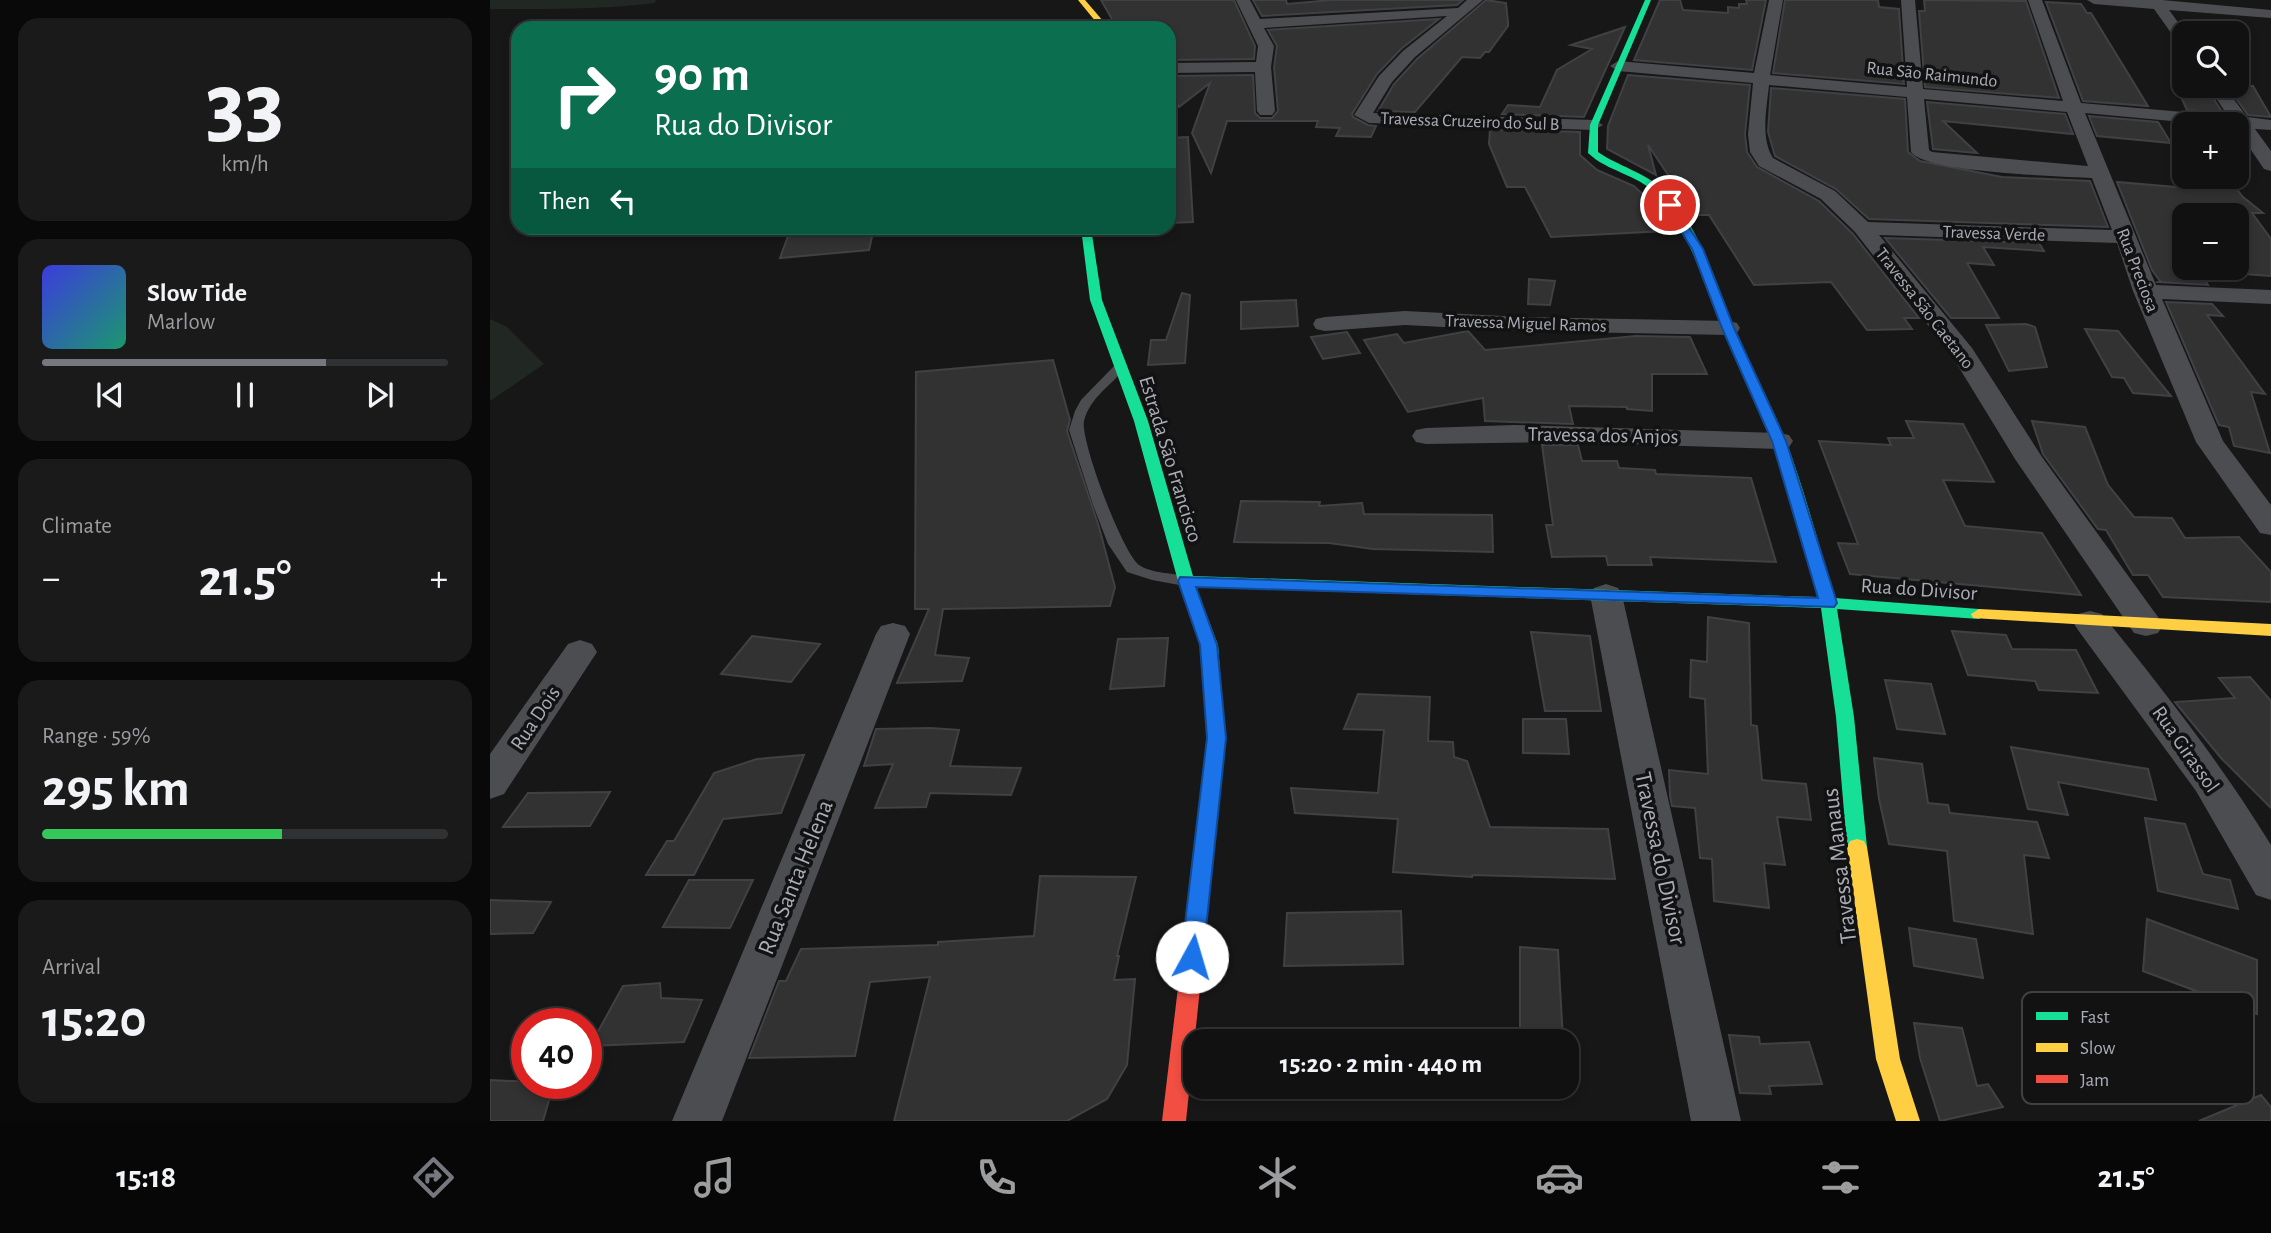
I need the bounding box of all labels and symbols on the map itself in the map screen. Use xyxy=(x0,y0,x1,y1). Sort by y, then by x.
street label: Rua São Raimundo xyxy=(1866,59,1998,91)
street label: Travessa Cruzeiro do Sul B xyxy=(1380,110,1560,134)
pin xyxy=(1640,175,1700,235)
street label: Travessa Verde xyxy=(1942,223,2046,245)
street label: Rua Preciosa xyxy=(2113,226,2161,315)
street label: Travessa São Caetano xyxy=(1872,245,1977,373)
street label: Travessa Miguel Ramos xyxy=(1445,312,1607,336)
street label: Estrada São Francisco xyxy=(1135,374,1206,545)
street label: Travessa dos Anjos xyxy=(1527,424,1679,447)
street label: Rua do Divisor xyxy=(1860,575,1978,604)
street label: Rua Dois xyxy=(507,683,564,754)
street label: Rua Girassol xyxy=(2148,702,2223,796)
street label: Travessa do Divisor xyxy=(1630,770,1690,947)
street label: Travessa Manaus xyxy=(1819,787,1861,945)
street label: Rua Santa Helena xyxy=(754,797,838,958)
position arrow xyxy=(1155,920,1229,994)
legend xyxy=(2022,992,2254,1104)
speed limit sign: 40 xyxy=(511,1008,602,1099)
text: Fast xyxy=(2080,1008,2110,1027)
text: Slow xyxy=(2080,1039,2116,1058)
text: Jam xyxy=(2080,1071,2109,1090)

